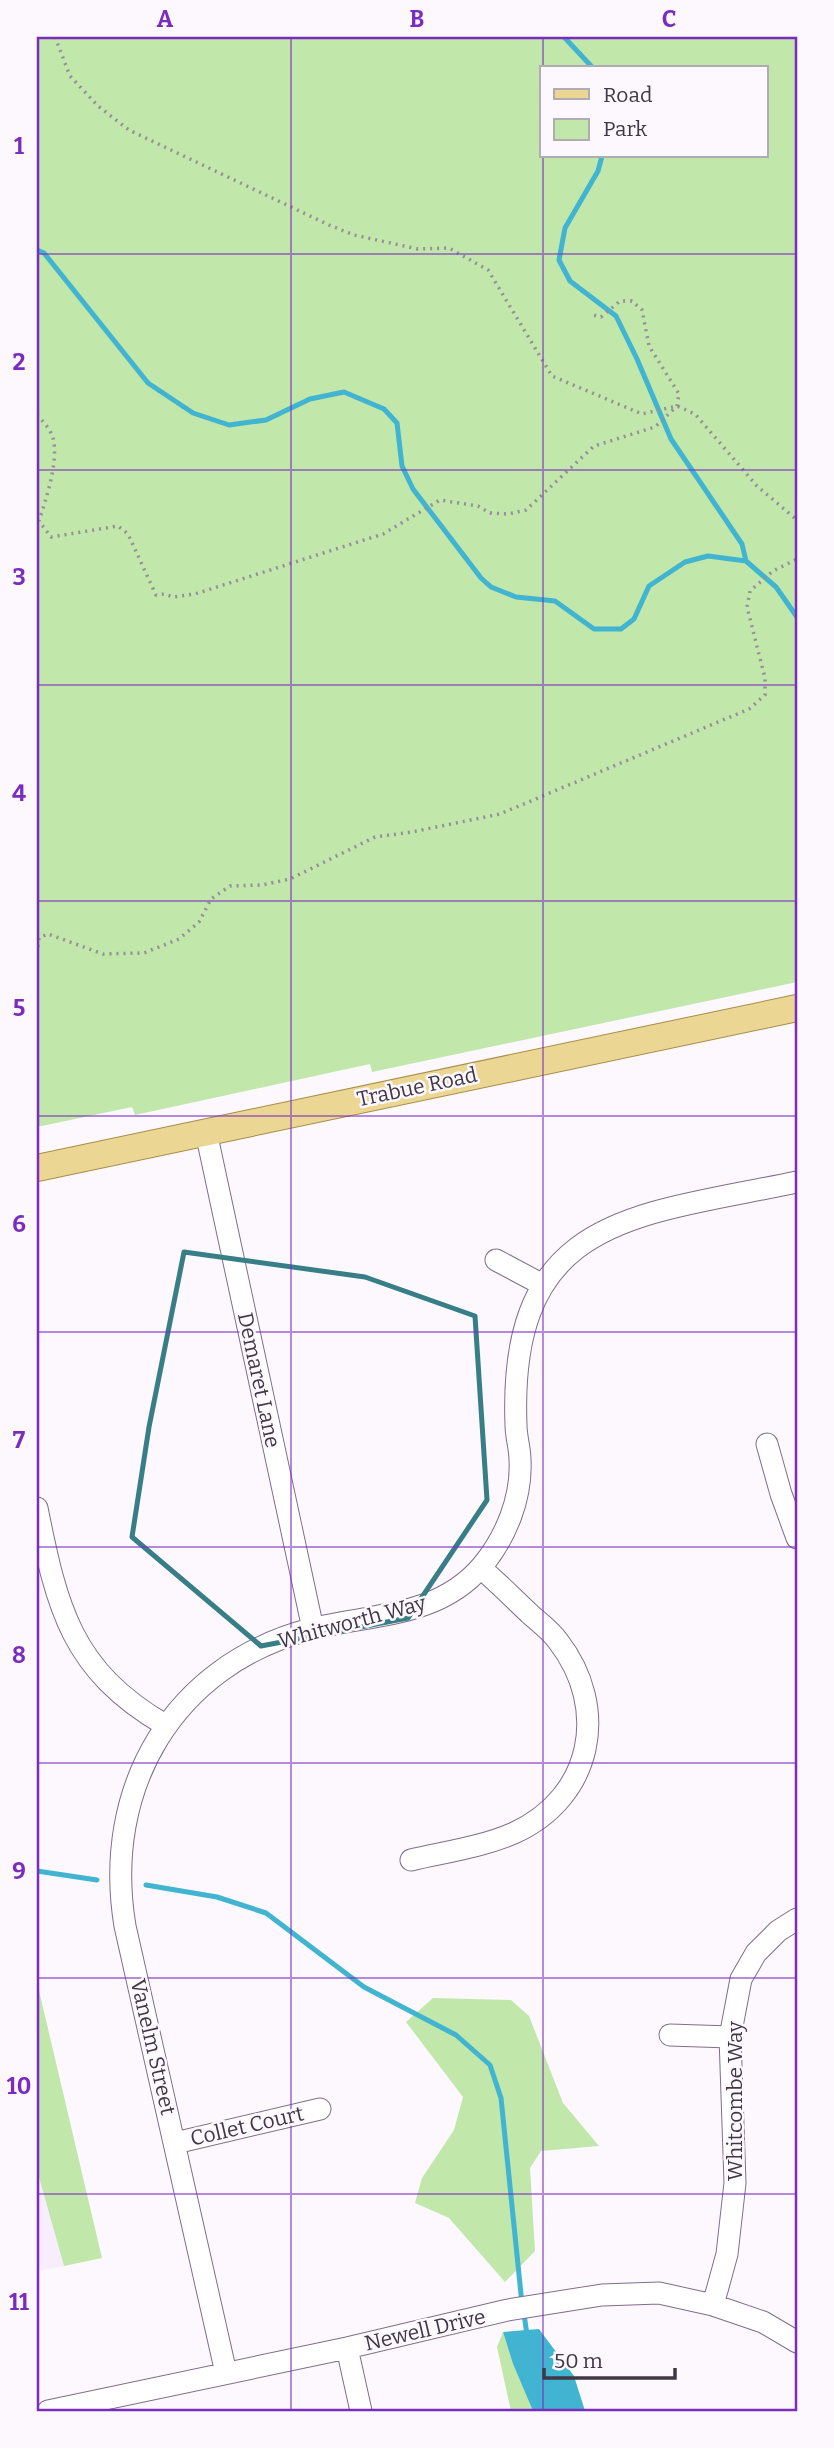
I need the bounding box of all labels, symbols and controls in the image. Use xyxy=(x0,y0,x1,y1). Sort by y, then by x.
text: A xyxy=(157,5,174,33)
text: B xyxy=(410,5,424,33)
text: C xyxy=(662,5,676,33)
legend xyxy=(540,66,768,158)
text: Road xyxy=(603,82,652,108)
text: Park xyxy=(603,116,647,142)
text: 1 xyxy=(14,132,24,160)
text: 2 xyxy=(13,348,26,376)
text: 3 xyxy=(12,563,26,591)
text: 4 xyxy=(12,779,26,807)
text: 5 xyxy=(13,994,25,1022)
street label: Trabue Road xyxy=(355,1062,479,1112)
text: 6 xyxy=(12,1210,26,1238)
street label: Demaret Lane xyxy=(232,1310,286,1450)
text: 7 xyxy=(13,1426,26,1454)
street label: Whitworth Way xyxy=(275,1590,430,1654)
text: 8 xyxy=(12,1641,26,1669)
text: 9 xyxy=(12,1857,26,1885)
street label: Vanelm Street xyxy=(125,1977,181,2118)
street label: Whitcombe Way xyxy=(722,2020,748,2181)
text: 10 xyxy=(7,2072,31,2100)
street label: Collet Court xyxy=(188,2100,307,2152)
text: 11 xyxy=(9,2288,29,2316)
street label: Newell Drive xyxy=(362,2303,488,2357)
scale bar xyxy=(544,2336,675,2380)
text: 50 m xyxy=(554,2348,603,2374)

